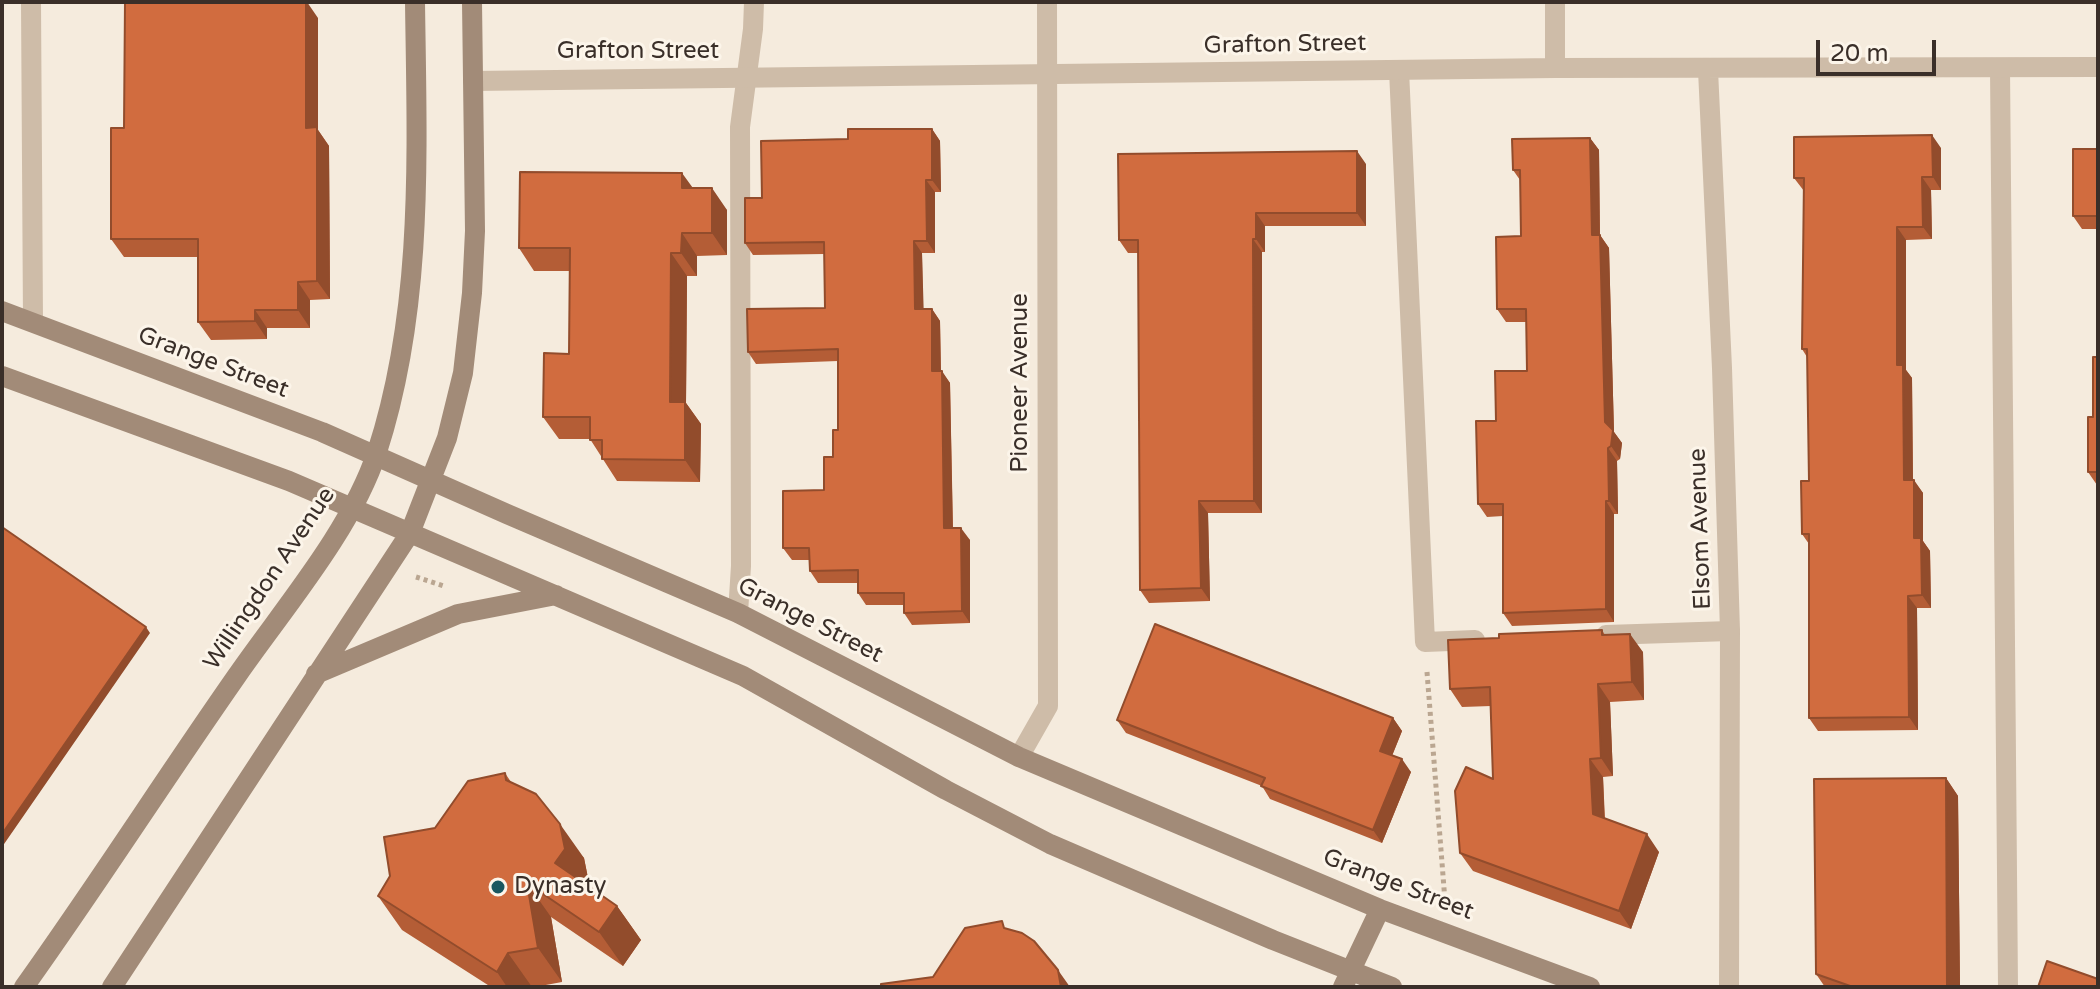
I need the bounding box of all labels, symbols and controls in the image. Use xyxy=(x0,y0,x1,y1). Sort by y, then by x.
scale bar xyxy=(1820,24,1940,74)
street label: Grafton Street xyxy=(1204,29,1366,61)
street label: Grafton Street xyxy=(557,38,719,66)
text: 20 m xyxy=(1830,39,1888,68)
street label: Pioneer Avenue xyxy=(1007,293,1035,473)
street label: Grange Street xyxy=(134,321,292,405)
street label: Elsom Avenue xyxy=(1684,448,1718,610)
street label: Willingdon Avenue xyxy=(198,482,342,676)
street label: Grange Street xyxy=(733,572,887,670)
street label: Grange Street xyxy=(1319,843,1477,927)
place label: Dynasty xyxy=(514,873,606,901)
marker: Dynasty xyxy=(489,878,507,896)

